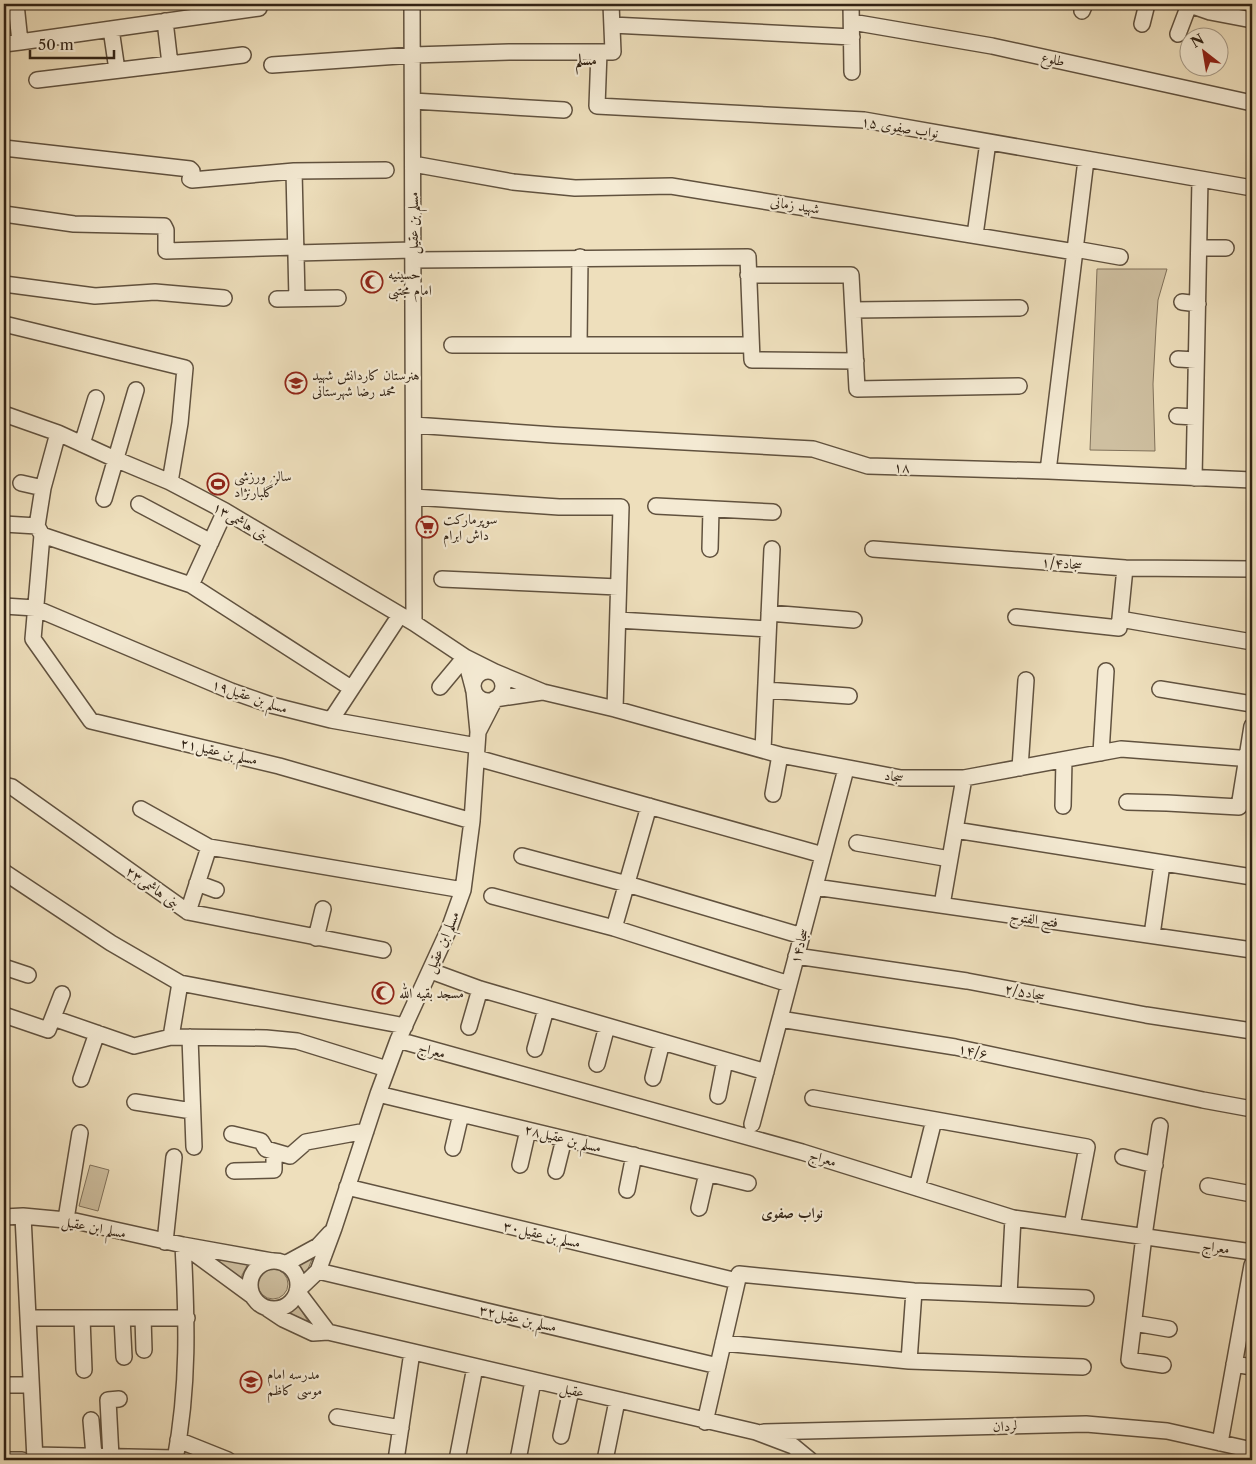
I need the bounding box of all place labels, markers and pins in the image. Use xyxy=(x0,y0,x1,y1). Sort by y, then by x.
place label: حسینیه امام مجتبی xyxy=(388,265,432,303)
mosque icon: حسینیه امام مجتبی xyxy=(360,270,384,294)
place label: هنرستان کاردانش شهید محمد رضا شهرستانی xyxy=(312,366,420,401)
school or university icon: هنرستان کاردانش شهید محمد رضا شهرستانی xyxy=(284,371,308,395)
place label: سالن ورزشی گلبارنژاد xyxy=(234,467,292,501)
sports icon: سالن ورزشی گلبارنژاد xyxy=(206,472,230,496)
place label: سوپرمارکت داش ابرام xyxy=(443,510,497,548)
supermarket icon: سوپرمارکت داش ابرام xyxy=(415,515,439,539)
mosque icon: مسجد بقیه الله xyxy=(371,981,395,1005)
place label: مسجد بقیه الله xyxy=(399,982,464,1002)
place label: مدرسه امام موسی کاظم xyxy=(267,1365,322,1404)
school or university icon: مدرسه امام موسی کاظم xyxy=(239,1370,263,1394)

